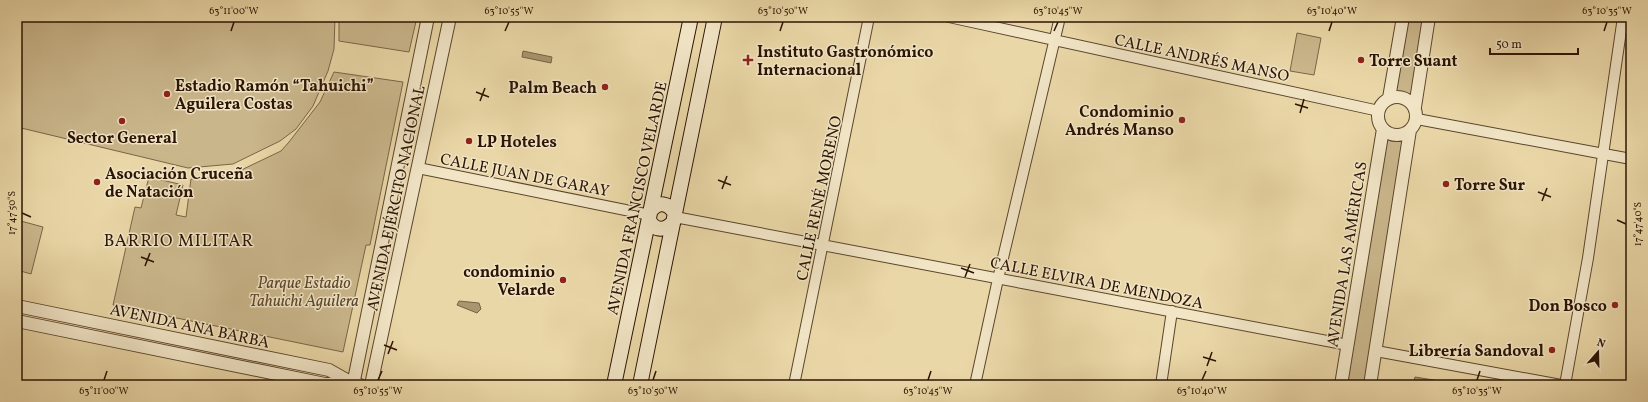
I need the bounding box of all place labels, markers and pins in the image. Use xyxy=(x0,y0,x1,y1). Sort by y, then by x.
place label: Instituto Gastronómico Internacional xyxy=(757,42,934,82)
place label: Torre Suant xyxy=(1369,51,1458,73)
marker: Instituto Gastronómico Internacional xyxy=(742,54,754,66)
marker: Torre Suant xyxy=(1356,55,1366,65)
place label: Estadio Ramón “Tahuichi” Aguilera Costas xyxy=(175,76,374,116)
place label: Palm Beach xyxy=(509,78,597,100)
marker: Palm Beach xyxy=(600,82,610,92)
marker: Estadio Ramón “Tahuichi” Aguilera Costas xyxy=(162,89,172,99)
place label: Condominio Andrés Manso xyxy=(1065,102,1174,142)
marker: Condominio Andrés Manso xyxy=(1177,115,1187,125)
marker: Sector General xyxy=(117,116,127,126)
place label: Sector General xyxy=(67,128,178,150)
place label: LP Hoteles xyxy=(477,132,557,154)
marker: LP Hoteles xyxy=(464,136,474,146)
place label: Asociación Cruceña de Natación xyxy=(105,164,253,204)
place label: Torre Sur xyxy=(1454,175,1525,197)
marker: Asociación Cruceña de Natación xyxy=(92,177,102,187)
marker: Torre Sur xyxy=(1441,179,1451,189)
place label: condominio Velarde xyxy=(463,262,555,302)
marker: condominio Velarde xyxy=(558,275,568,285)
place label: Don Bosco xyxy=(1529,296,1607,318)
marker: Don Bosco xyxy=(1610,300,1620,310)
place label: Librería Sandoval xyxy=(1409,341,1545,363)
marker: Librería Sandoval xyxy=(1547,345,1557,355)

